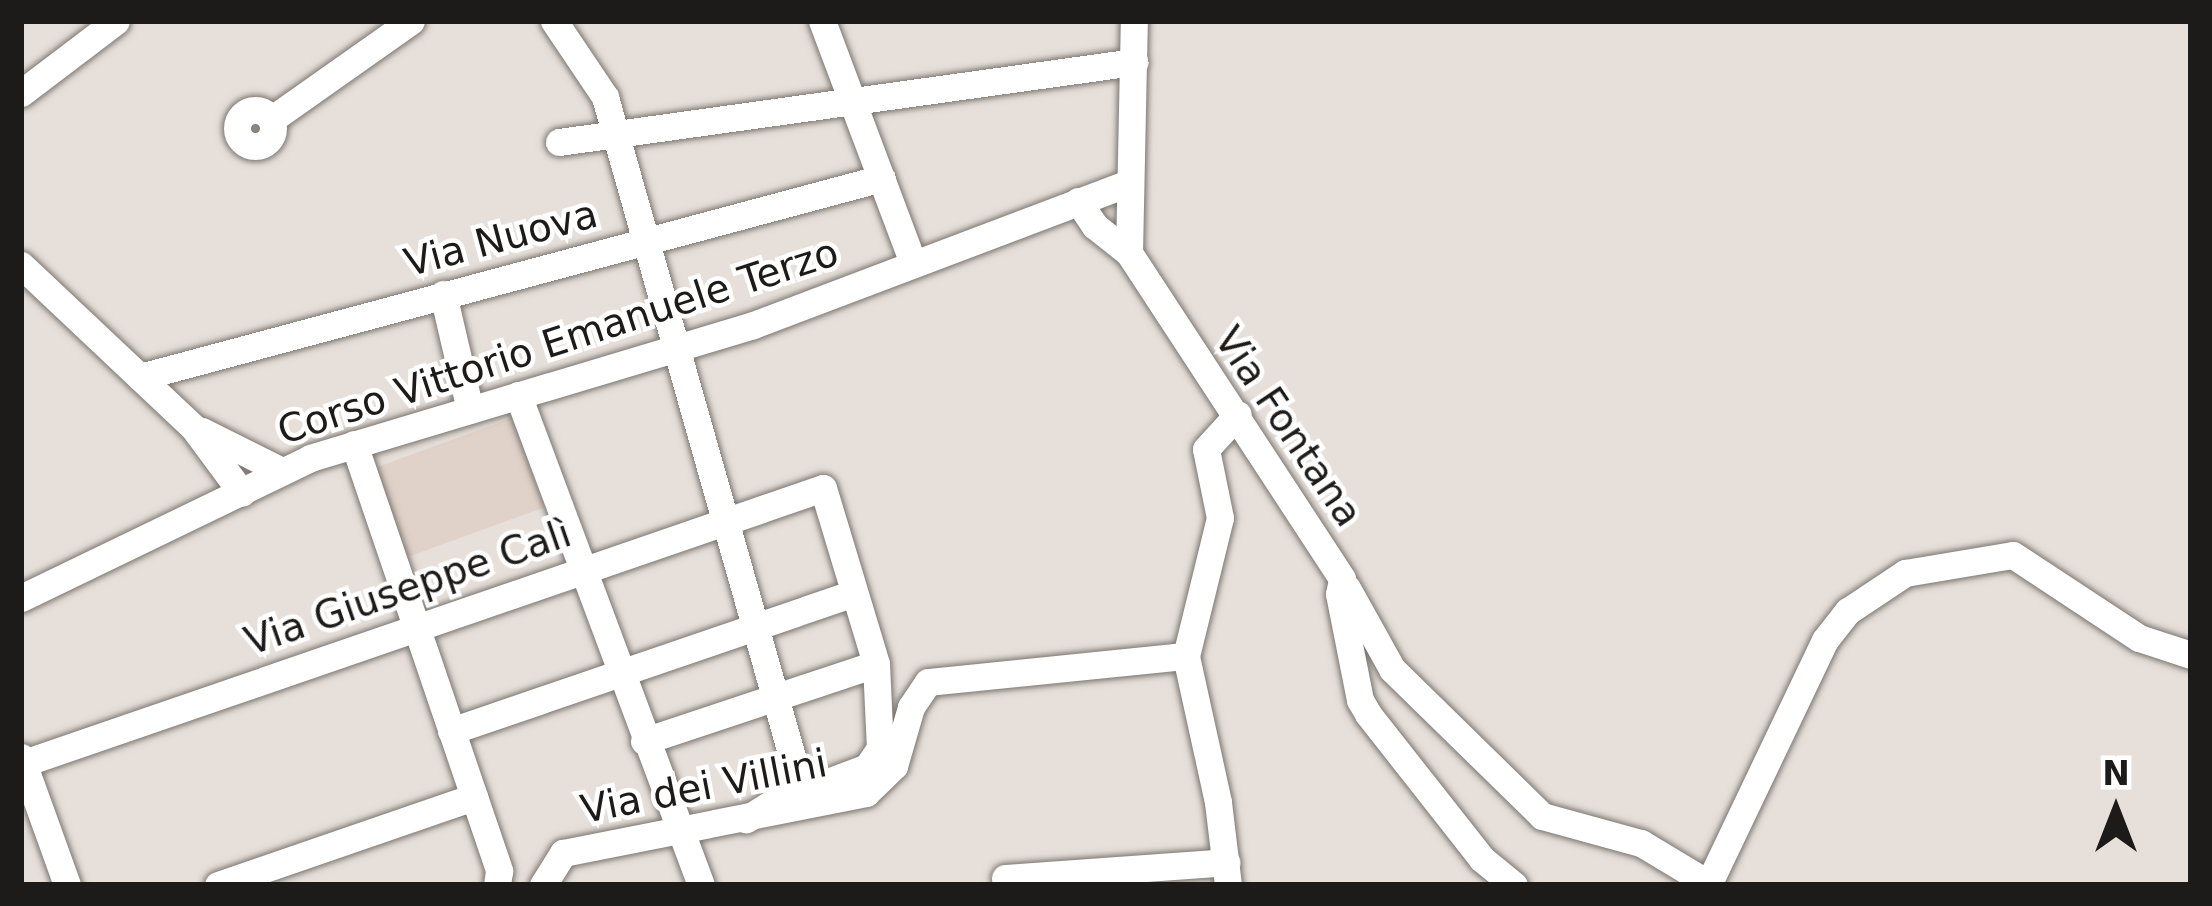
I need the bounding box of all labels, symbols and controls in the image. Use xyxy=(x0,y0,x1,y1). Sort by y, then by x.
street label: Via Nuova xyxy=(399,191,603,287)
street label: Corso Vittorio Emanuele Terzo xyxy=(272,229,844,455)
street label: Via Fontana xyxy=(1204,318,1372,536)
street label: Via Giuseppe Calì xyxy=(239,510,577,666)
street label: Via dei Villini xyxy=(577,740,831,834)
north arrow xyxy=(2056,750,2176,870)
text: N xyxy=(2102,754,2130,793)

